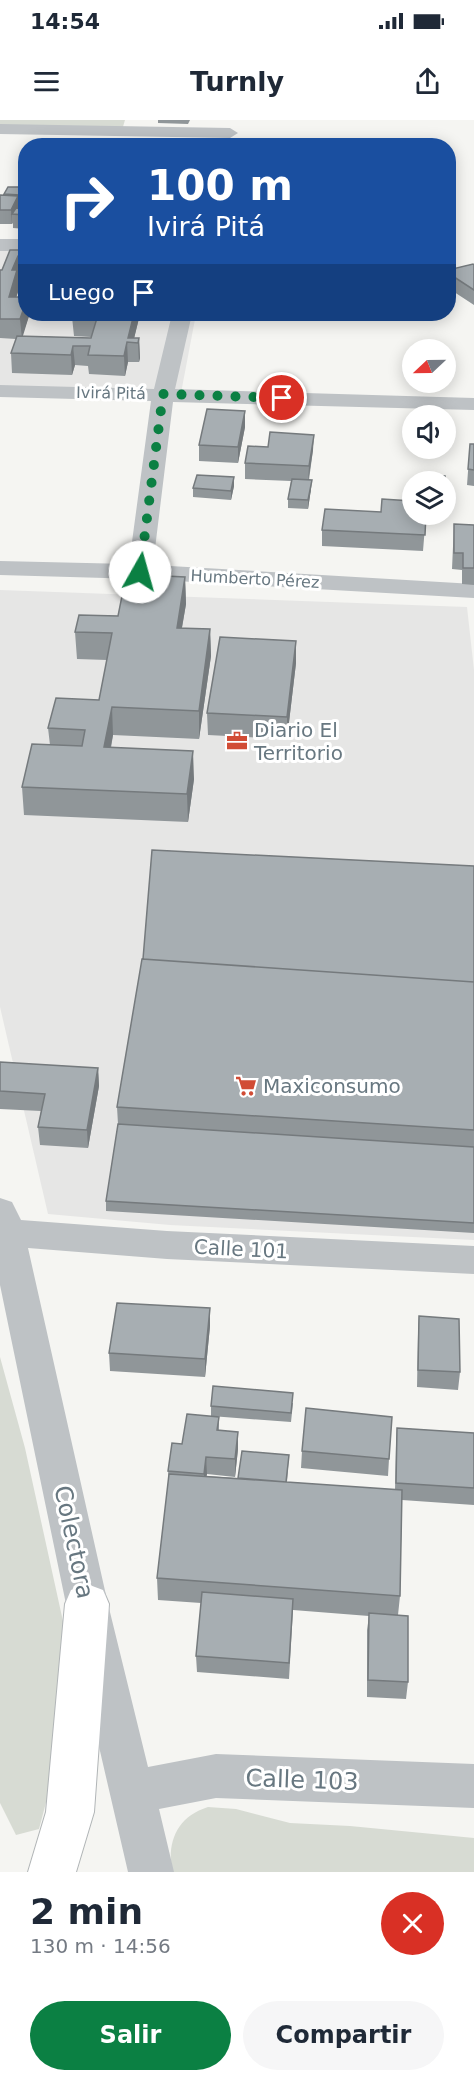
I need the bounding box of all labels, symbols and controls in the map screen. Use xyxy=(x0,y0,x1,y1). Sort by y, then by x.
text: 14:54 xyxy=(30,9,100,34)
icon: menu xyxy=(30,65,63,98)
icon: share xyxy=(411,65,444,98)
text: Turnly xyxy=(190,66,284,97)
text: 100 m xyxy=(147,161,293,210)
icon: right xyxy=(48,162,126,240)
text: Ivirá Pitá xyxy=(147,211,265,242)
icon: arrive xyxy=(127,276,160,309)
text: Luego xyxy=(48,280,115,305)
north arrow xyxy=(402,339,456,393)
map controls xyxy=(402,339,456,525)
pin xyxy=(256,372,307,423)
icon: arrive xyxy=(265,381,298,414)
street label: Ivirá Pitá xyxy=(76,383,146,403)
button: sound xyxy=(402,405,456,459)
button: layers xyxy=(402,471,456,525)
position arrow xyxy=(108,540,172,604)
street label: Humberto Pérez xyxy=(190,566,320,592)
place label: Diario El Territorio xyxy=(253,718,343,765)
office icon: Diario El Territorio xyxy=(225,729,249,753)
supermarket icon: Maxiconsumo xyxy=(234,1074,258,1098)
place label: Maxiconsumo xyxy=(263,1074,401,1098)
street label: Calle 101 xyxy=(193,1235,289,1263)
street label: Colectora xyxy=(48,1483,100,1601)
street label: Calle 103 xyxy=(245,1764,359,1796)
text: 2 min xyxy=(30,1891,143,1932)
button: close xyxy=(381,1892,444,1955)
text: 130 m · 14:56 xyxy=(30,1934,171,1958)
button: Salir xyxy=(30,2001,231,2070)
button: Compartir xyxy=(243,2001,444,2070)

